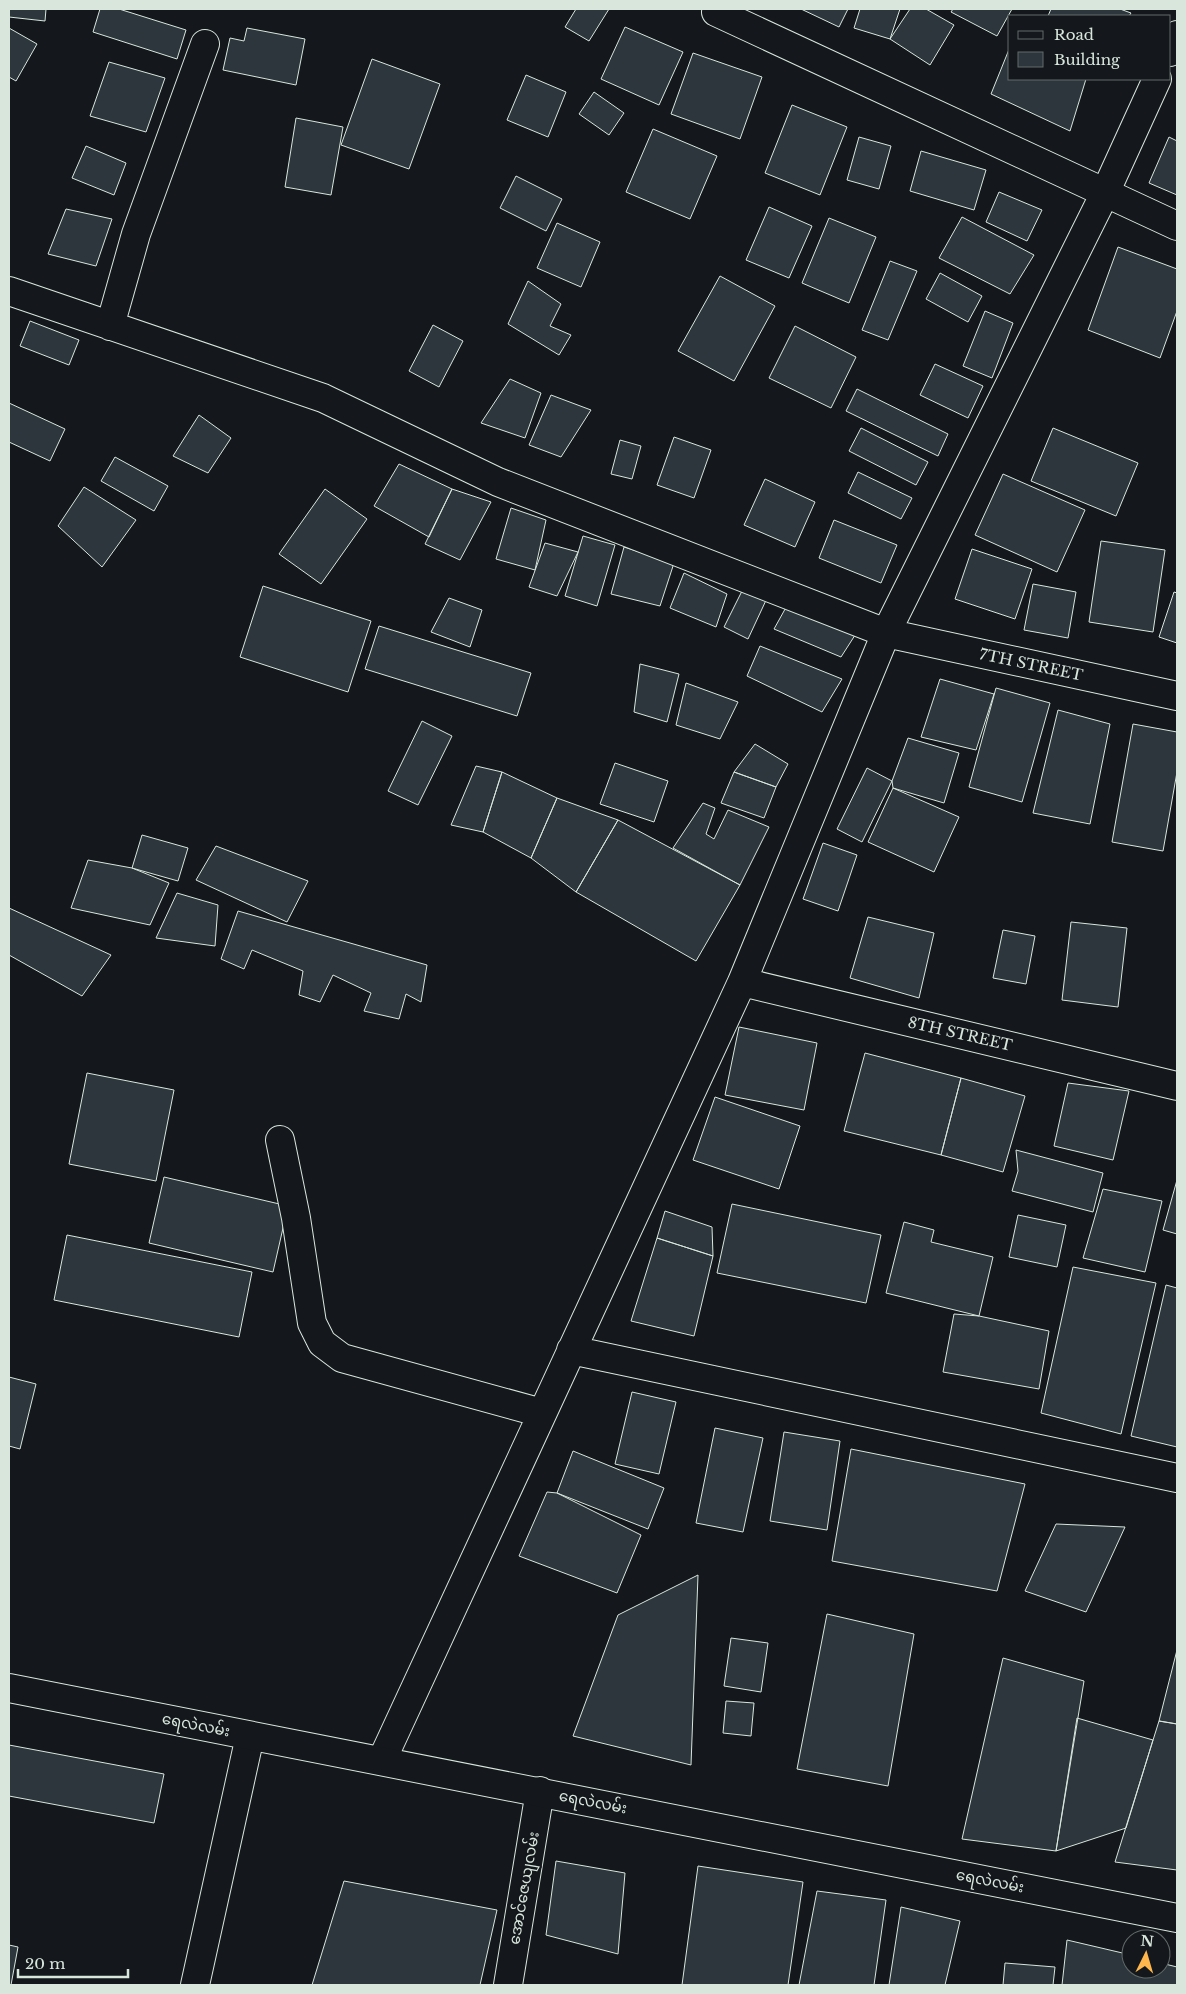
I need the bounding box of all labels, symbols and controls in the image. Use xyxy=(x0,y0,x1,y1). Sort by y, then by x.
legend xyxy=(1008,15,1171,80)
text: Road xyxy=(1054,25,1094,44)
text: Building xyxy=(1054,50,1121,69)
street label: 7TH STREET xyxy=(978,644,1085,685)
street label: 8TH STREET xyxy=(906,1012,1014,1055)
street label: ရေလဲလမ်း xyxy=(160,1709,232,1743)
street label: ရေလဲလမ်း xyxy=(557,1786,629,1820)
street label: အောင်ဇေယျလမ်း xyxy=(504,1830,546,1946)
street label: ရေလဲလမ်း xyxy=(954,1865,1026,1899)
north arrow xyxy=(1121,1929,1171,1979)
text: N xyxy=(1140,1932,1154,1951)
scale bar xyxy=(18,1946,128,1978)
text: 20 m xyxy=(25,1954,65,1973)

